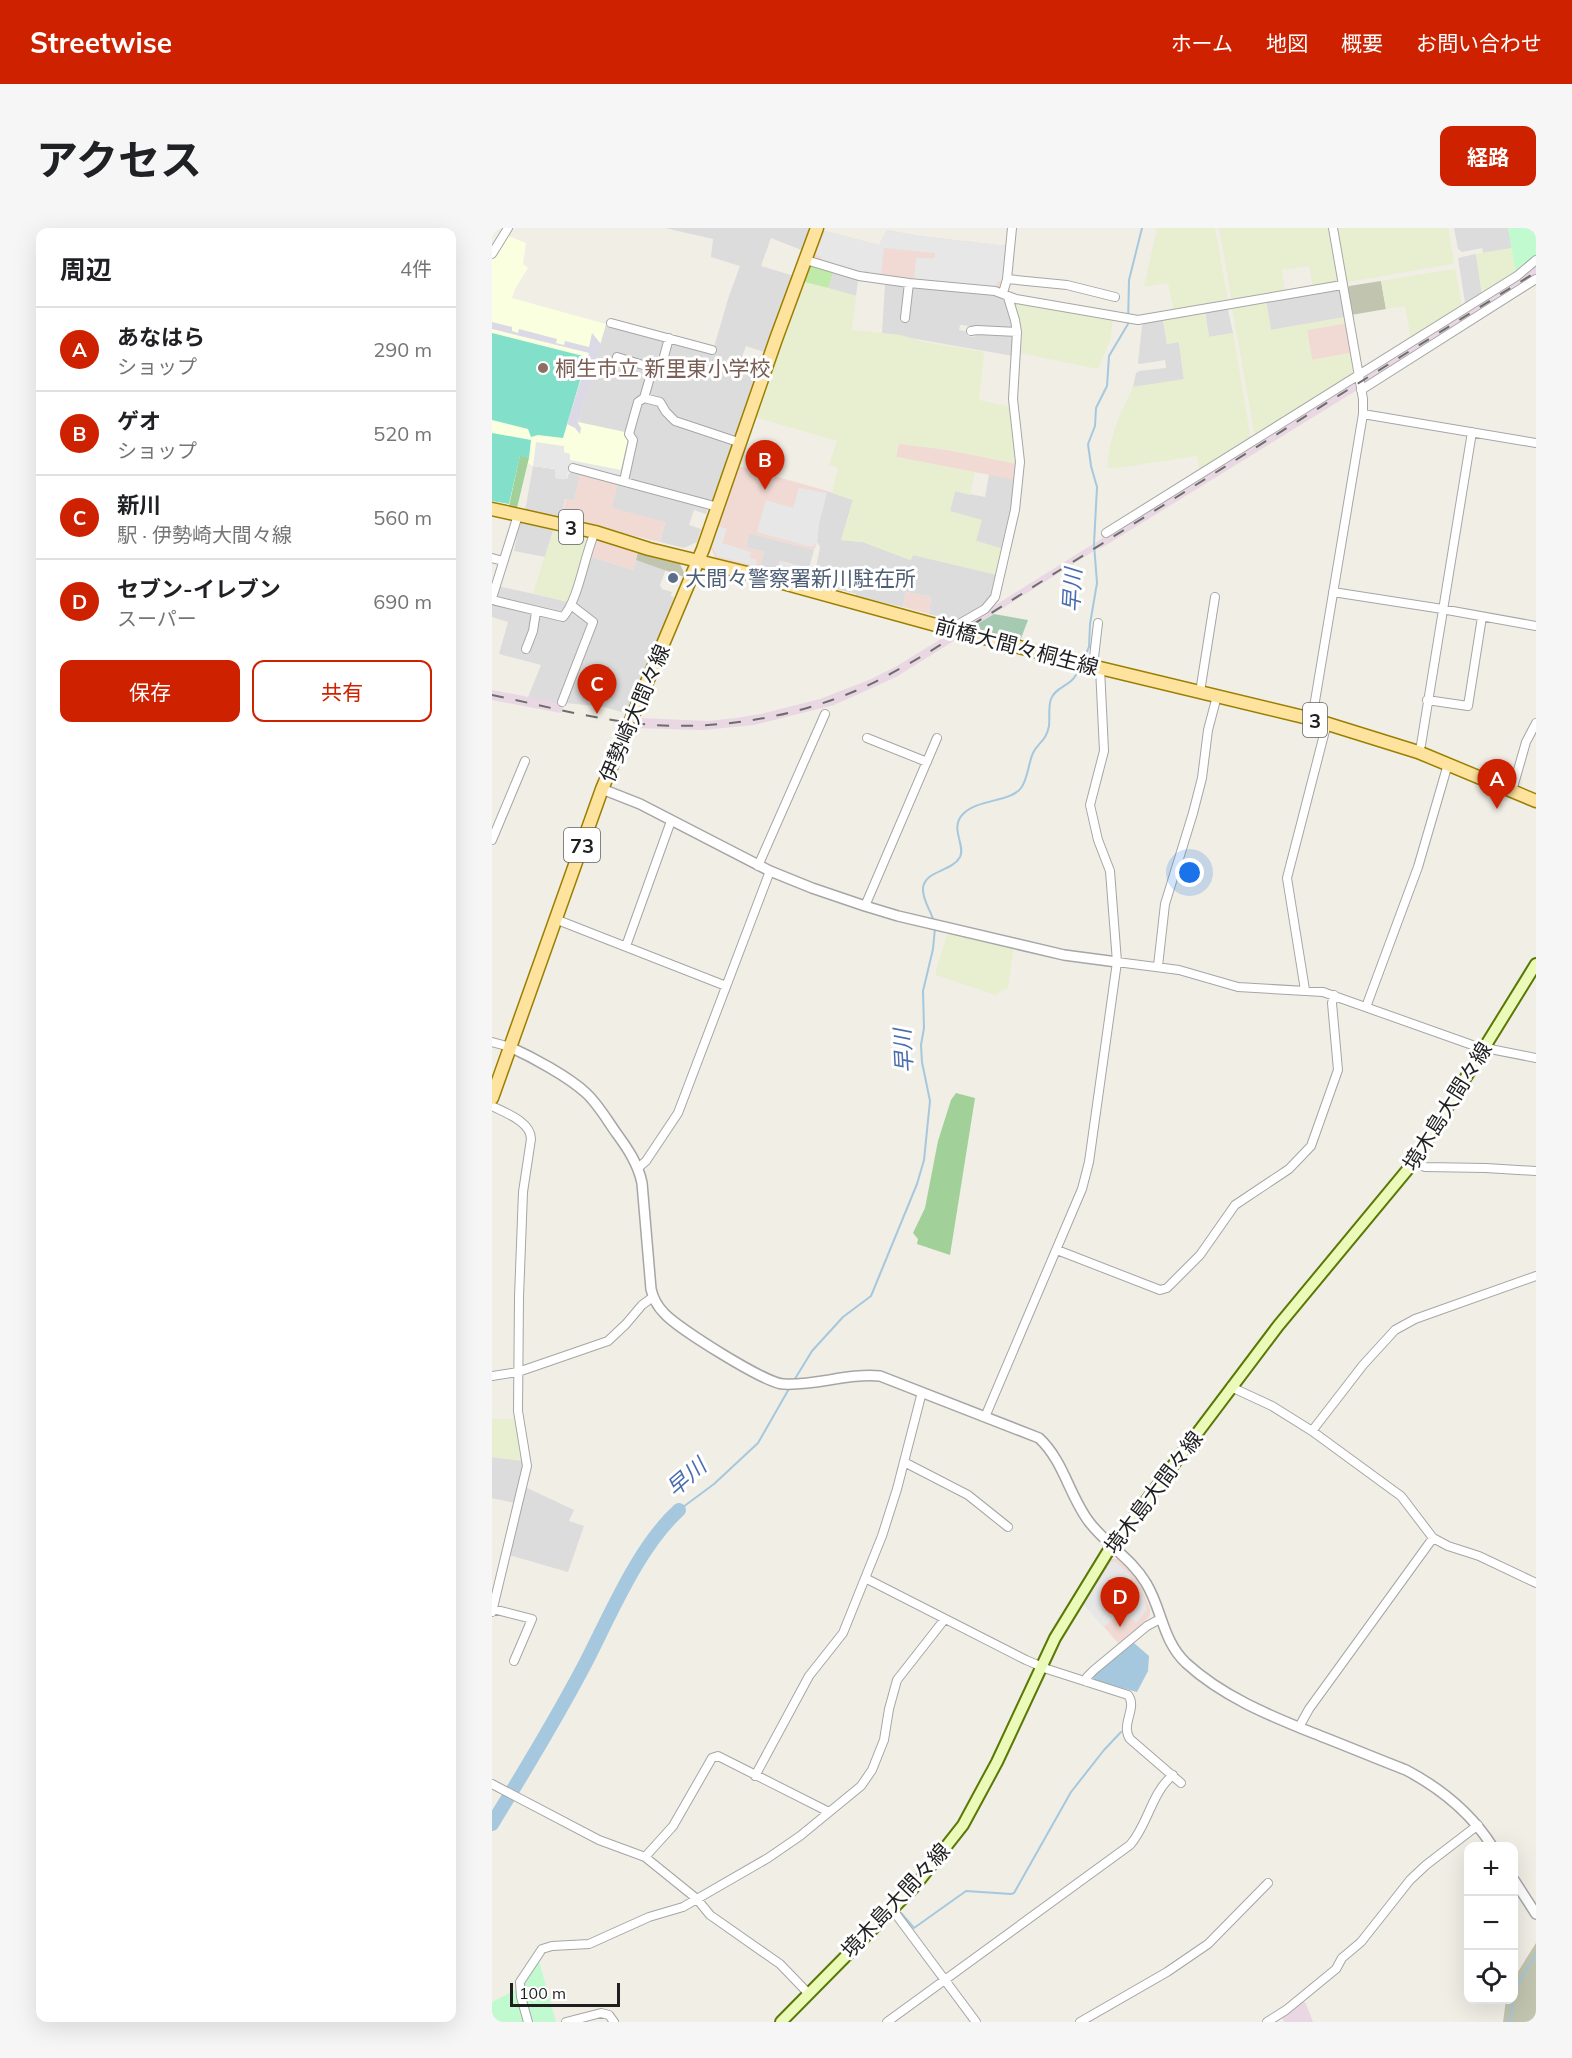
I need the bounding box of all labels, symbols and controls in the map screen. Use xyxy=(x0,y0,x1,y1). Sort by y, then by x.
text: Streetwise xyxy=(30,25,172,60)
text: ホーム xyxy=(1171,30,1233,56)
text: 地図 xyxy=(1266,30,1308,56)
text: 概要 xyxy=(1341,30,1383,56)
text: お問い合わせ xyxy=(1416,30,1542,56)
button: 経路 xyxy=(1440,126,1536,186)
text: アクセス xyxy=(36,133,202,186)
text: 周辺 xyxy=(60,253,112,286)
text: 4件 xyxy=(400,256,432,281)
text: あなはら xyxy=(117,323,205,351)
text: A xyxy=(72,337,87,362)
text: 290 m xyxy=(373,337,432,362)
text: ショップ xyxy=(117,354,197,379)
place label: 桐生市立 新里東小学校 xyxy=(555,355,770,381)
marker: 桐生市立 新里東小学校 xyxy=(536,361,550,375)
text: ゲオ xyxy=(117,407,161,435)
text: B xyxy=(73,421,86,446)
text: 520 m xyxy=(373,421,432,446)
text: ショップ xyxy=(117,438,197,463)
pin: B xyxy=(746,440,784,490)
text: 新川 xyxy=(117,491,161,519)
text: C xyxy=(73,505,86,530)
text: 560 m xyxy=(373,505,432,530)
road number: 3 xyxy=(559,510,583,544)
text: 駅 · 伊勢崎大間々線 xyxy=(117,522,292,547)
place label: 大間々警察署新川駐在所 xyxy=(685,565,916,591)
water label: 早川 xyxy=(1057,565,1087,613)
marker: 大間々警察署新川駐在所 xyxy=(666,571,680,585)
text: セブン-イレブン xyxy=(117,575,281,603)
text: D xyxy=(72,589,87,614)
text: 690 m xyxy=(373,589,432,614)
text: スーパー xyxy=(117,606,197,631)
street label: 前橋大間々桐生線 xyxy=(932,612,1102,680)
street label: 伊勢崎大間々線 xyxy=(593,640,675,786)
button: 保存 xyxy=(60,660,240,722)
button: 共有 xyxy=(252,660,432,722)
pin: C xyxy=(578,664,616,714)
road number: 3 xyxy=(1303,703,1327,737)
pin: A xyxy=(1478,760,1516,809)
road number: 73 xyxy=(564,828,600,862)
your location xyxy=(1175,858,1204,887)
water label: 早川 xyxy=(888,1026,918,1074)
street label: 境木島大間々線 xyxy=(1397,1037,1497,1175)
street label: 境木島大間々線 xyxy=(1098,1425,1208,1559)
water label: 早川 xyxy=(660,1451,713,1502)
pin: D xyxy=(1100,1578,1140,1627)
street label: 境木島大間々線 xyxy=(835,1837,955,1963)
map controls xyxy=(1464,1842,1518,2004)
button: + xyxy=(1464,1842,1518,1896)
button: − xyxy=(1464,1896,1518,1950)
button: locate xyxy=(1464,1950,1518,2004)
scale bar xyxy=(510,1980,620,2008)
text: 100 m xyxy=(519,1983,566,2003)

